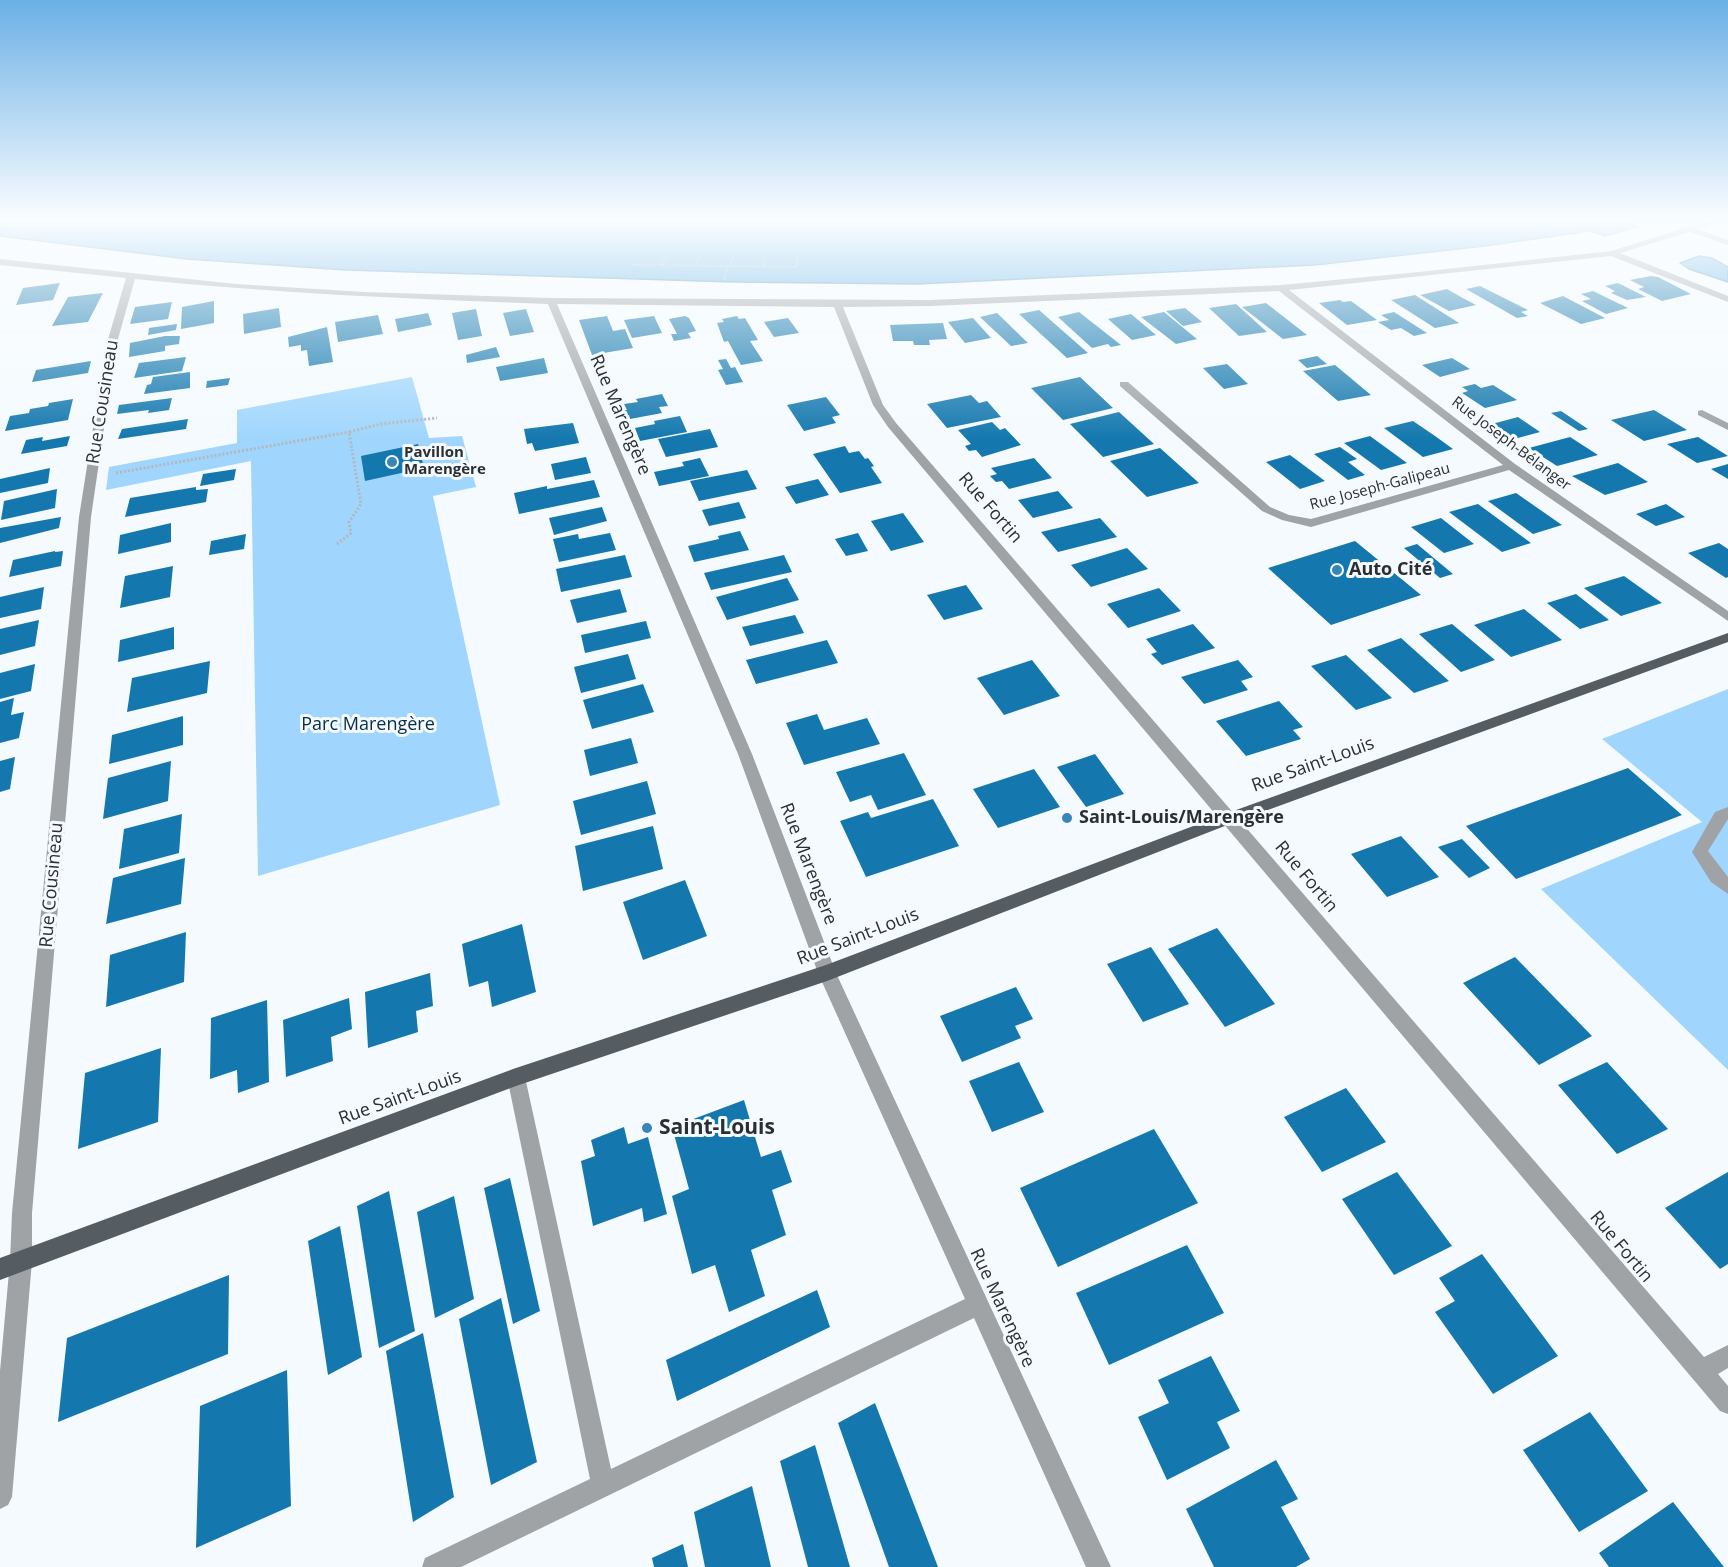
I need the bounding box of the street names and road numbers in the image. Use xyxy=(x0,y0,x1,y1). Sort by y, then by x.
street label: Rue Cousineau xyxy=(83,338,123,466)
street label: Rue Marengère xyxy=(585,351,655,479)
street label: Rue Joseph-Bélanger xyxy=(1448,393,1574,495)
street label: Rue Joseph-Galipeau xyxy=(1308,460,1452,514)
street label: Rue Fortin xyxy=(954,468,1026,548)
street label: Rue Saint-Louis xyxy=(1249,733,1377,797)
street label: Rue Marengère xyxy=(775,800,841,928)
street label: Rue Cousineau xyxy=(36,822,68,948)
street label: Rue Fortin xyxy=(1270,837,1342,917)
street label: Rue Saint-Louis xyxy=(794,904,922,970)
street label: Rue Saint-Louis xyxy=(336,1066,464,1130)
street label: Rue Fortin xyxy=(1585,1207,1657,1287)
street label: Rue Marengère xyxy=(965,1245,1039,1371)

